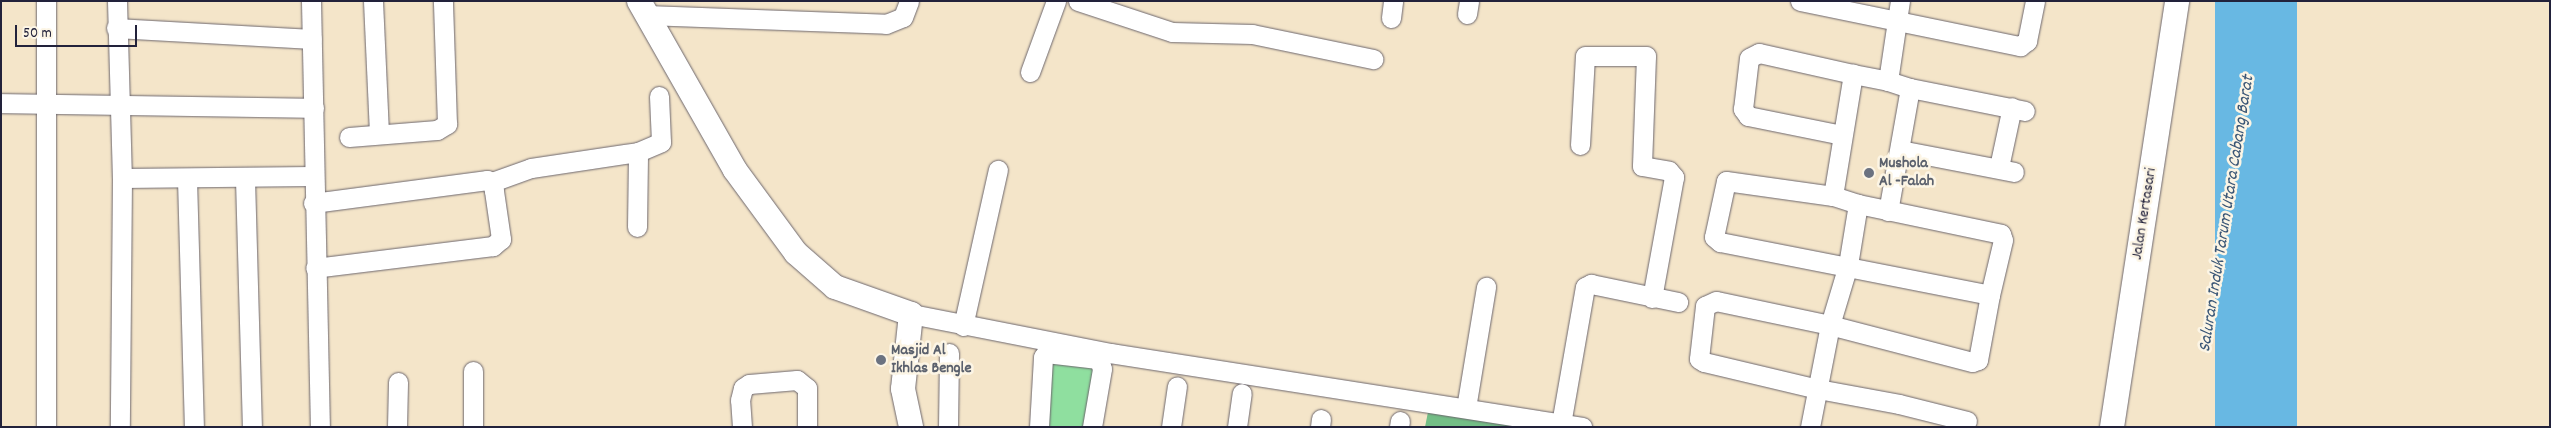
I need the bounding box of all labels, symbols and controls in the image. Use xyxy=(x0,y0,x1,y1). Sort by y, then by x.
scale bar xyxy=(18,15,140,47)
text: 50 m xyxy=(23,23,52,45)
water label: Saluran Induk Tarum Utara Cabang Barat xyxy=(2195,74,2261,354)
place label: Mushola Al -Falah xyxy=(1879,154,1934,192)
marker: Mushola Al -Falah xyxy=(1863,167,1875,179)
street label: Jalan Kertasari xyxy=(2128,167,2162,261)
place label: Masjid Al Ikhlas Bengle xyxy=(891,341,971,379)
marker: Masjid Al Ikhlas Bengle xyxy=(875,354,887,366)

